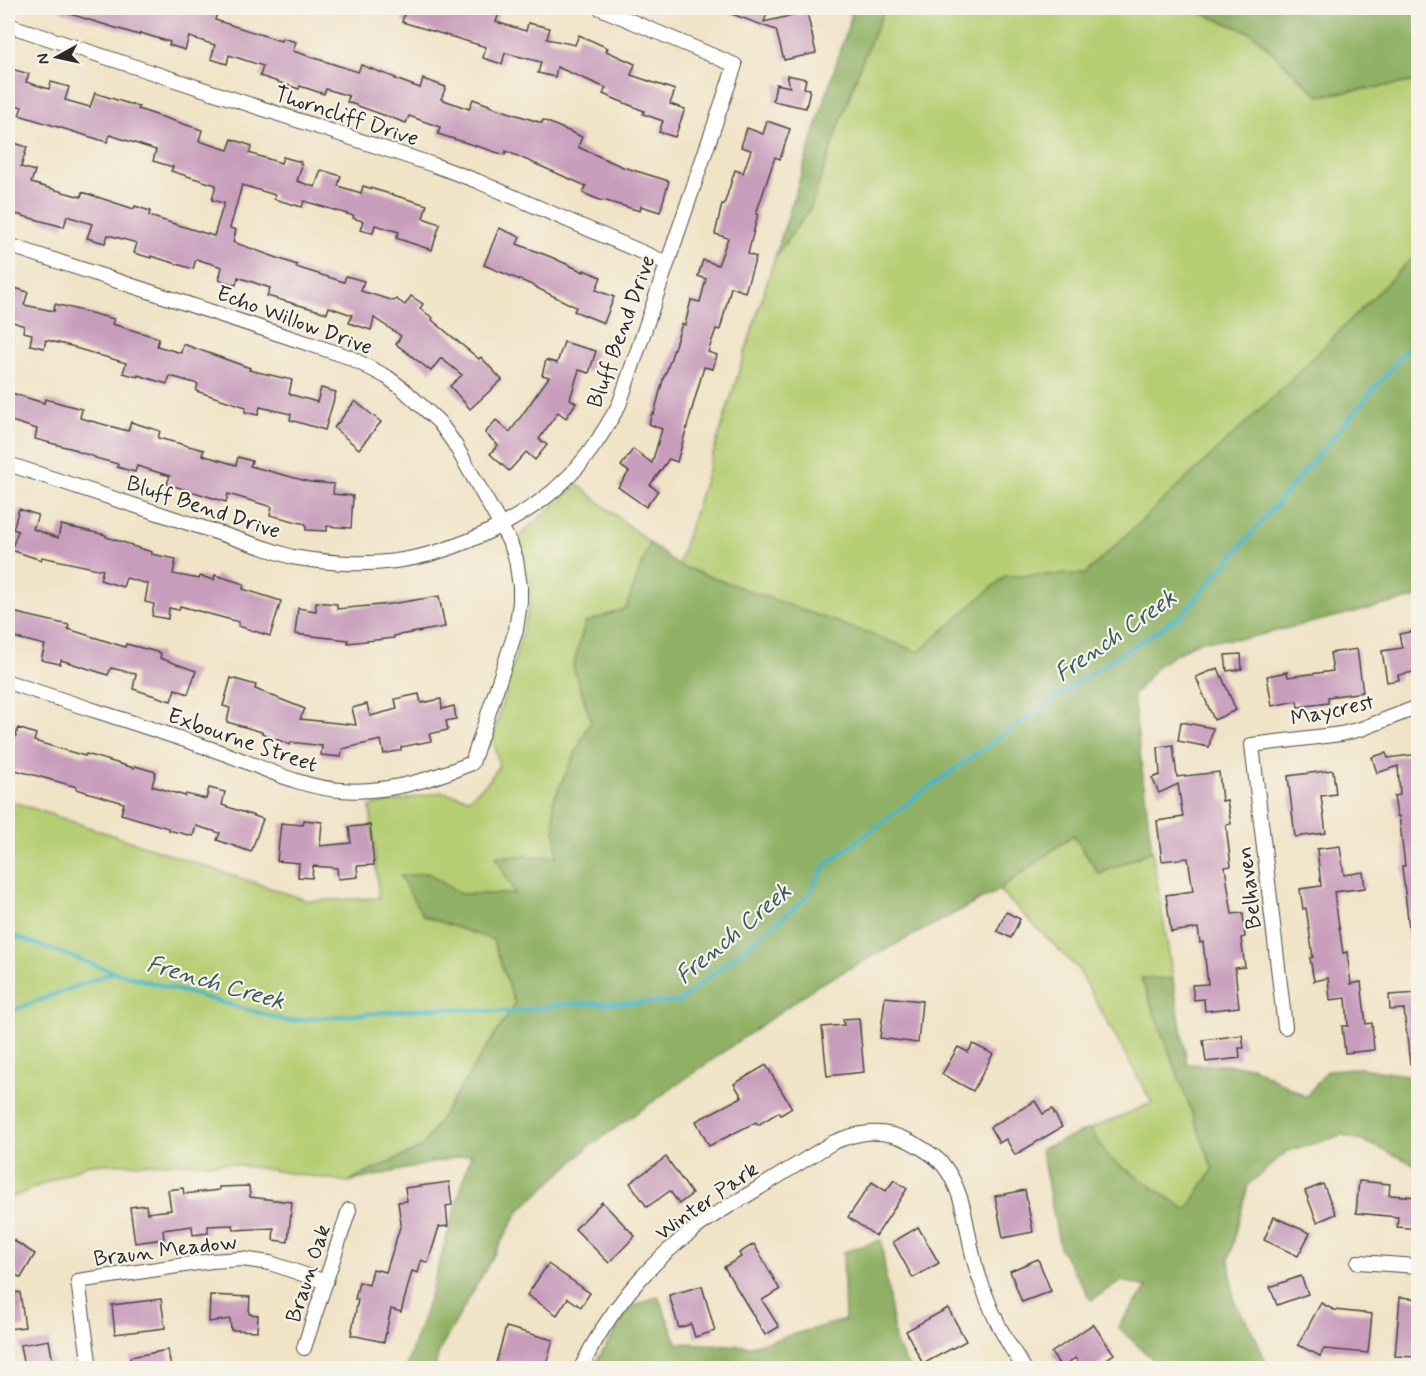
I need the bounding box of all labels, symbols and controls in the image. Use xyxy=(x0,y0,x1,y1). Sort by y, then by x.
north arrow xyxy=(27,27,87,87)
text: N xyxy=(32,52,55,66)
street label: Thorncliff Drive xyxy=(271,80,422,153)
street label: Bluff Bend Drive xyxy=(581,252,662,412)
street label: Echo Willow Drive xyxy=(213,280,376,362)
street label: Bluff Bend Drive xyxy=(123,470,284,546)
water label: French Creek xyxy=(1049,583,1183,690)
street label: Maycrest xyxy=(1288,688,1377,733)
street label: Exbourne Street xyxy=(164,702,321,780)
street label: Belhaven xyxy=(1231,845,1269,931)
water label: French Creek xyxy=(670,877,798,992)
water label: French Creek xyxy=(143,949,288,1018)
street label: Winter Park xyxy=(650,1156,764,1247)
street label: Braun Oak xyxy=(280,1221,338,1326)
street label: Braun Meadow xyxy=(92,1228,238,1274)

